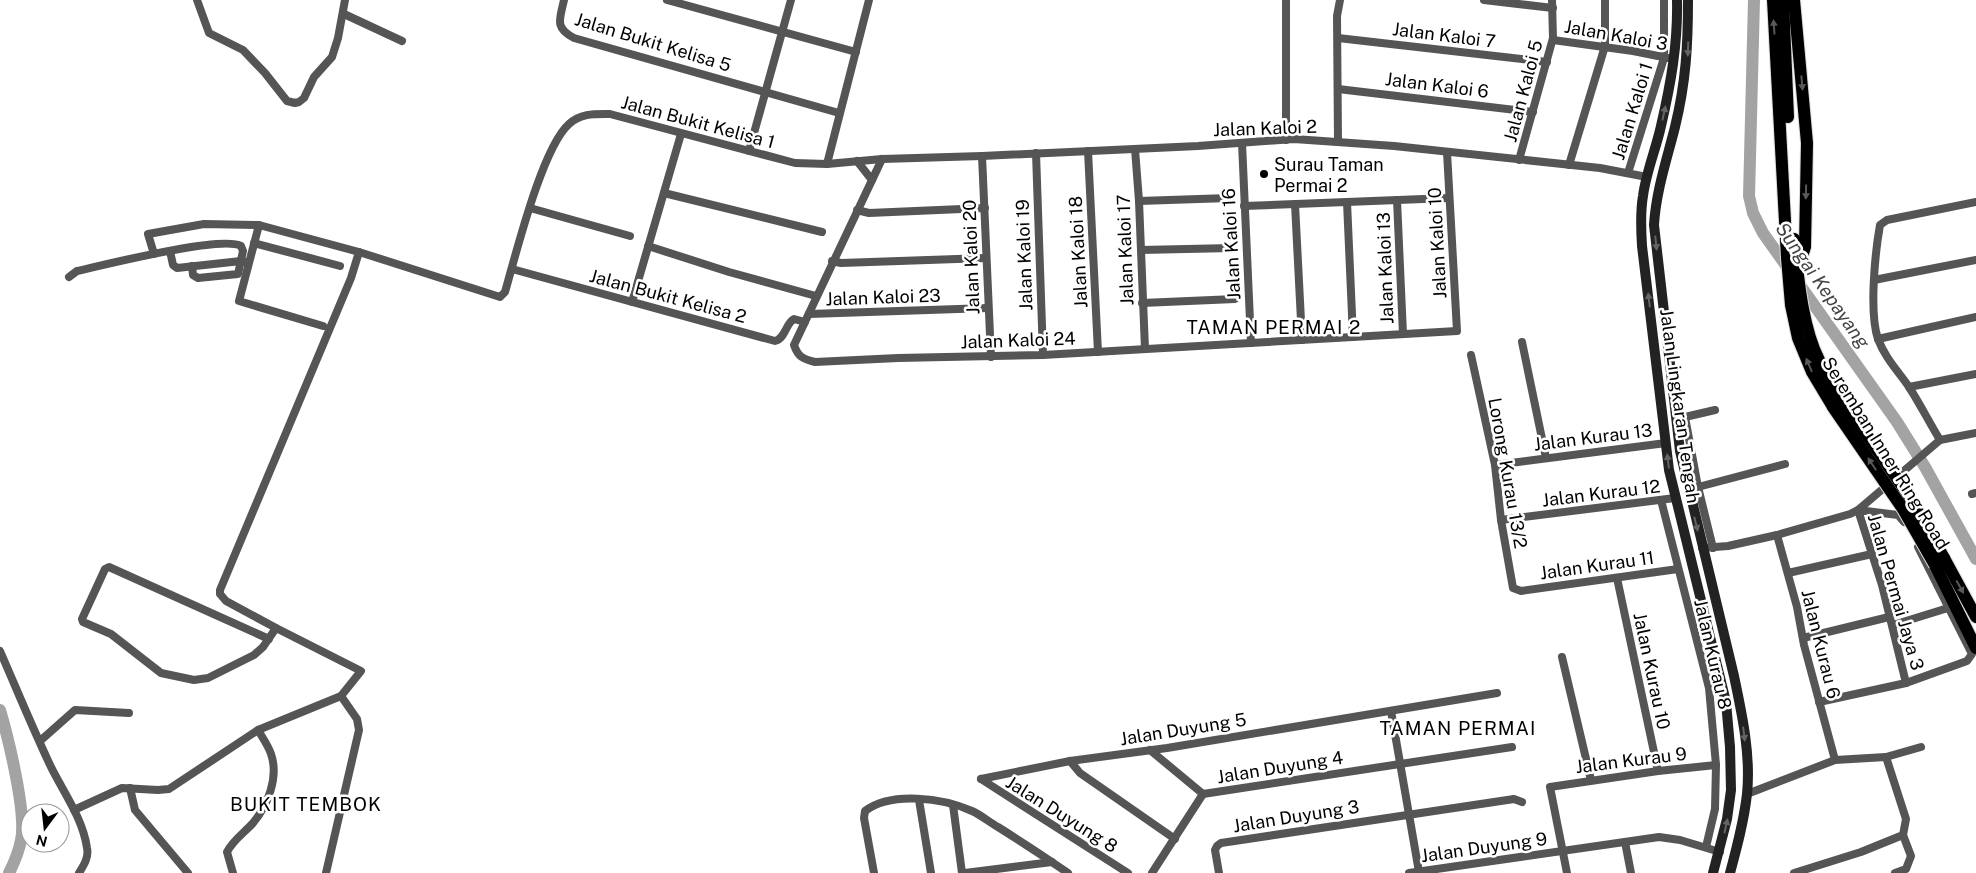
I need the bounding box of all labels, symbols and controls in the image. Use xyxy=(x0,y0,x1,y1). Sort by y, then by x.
street label: Jalan Bukit Kelisa 5 xyxy=(572,8,734,76)
street label: Jalan Kaloi 3 xyxy=(1563,16,1669,54)
street label: Jalan Kaloi 7 xyxy=(1391,18,1497,52)
one-way arrow xyxy=(1770,19,1778,35)
street label: Jalan Kaloi 5 xyxy=(1499,38,1547,144)
one-way arrow xyxy=(1683,41,1691,57)
street label: Jalan Kaloi 1 xyxy=(1607,60,1657,162)
street label: Jalan Kaloi 6 xyxy=(1384,68,1490,102)
one-way arrow xyxy=(1798,76,1806,92)
street label: Jalan Bukit Kelisa 1 xyxy=(619,91,777,153)
one-way arrow xyxy=(1660,105,1668,120)
street label: Jalan Kaloi 2 xyxy=(1213,116,1317,140)
place label: Surau Taman Permai 2 xyxy=(1274,154,1384,196)
marker: Surau Taman Permai 2 xyxy=(1258,168,1270,180)
one-way arrow xyxy=(1802,184,1810,200)
street label: Jalan Kaloi 10 xyxy=(1424,187,1450,299)
street label: Jalan Kaloi 16 xyxy=(1218,188,1244,300)
street label: Jalan Kaloi 17 xyxy=(1113,194,1137,306)
street label: Jalan Kaloi 18 xyxy=(1065,195,1091,309)
street label: Jalan Kaloi 20 xyxy=(959,199,983,315)
street label: Jalan Kaloi 19 xyxy=(1012,199,1036,311)
street label: Jalan Kaloi 13 xyxy=(1373,212,1397,324)
water label: Sungai Kepayang xyxy=(1771,218,1875,353)
one-way arrow xyxy=(1652,235,1660,251)
street label: Jalan Bukit Kelisa 2 xyxy=(587,265,749,327)
street label: Jalan Kaloi 23 xyxy=(825,284,941,310)
one-way arrow xyxy=(1645,291,1653,307)
street label: Jalan Lingkaran Tengah xyxy=(1656,307,1704,505)
district label: TAMAN PERMAI 2 xyxy=(1187,316,1361,338)
street label: Jalan Kaloi 24 xyxy=(960,327,1076,353)
street label: Seremban Inner Ring Road xyxy=(1818,353,1954,553)
one-way arrow xyxy=(1805,358,1813,372)
street label: Lorong Kurau 13/2 xyxy=(1484,396,1532,550)
street label: Jalan Kurau 13 xyxy=(1532,419,1654,455)
one-way arrow xyxy=(1664,453,1672,469)
one-way arrow xyxy=(1867,457,1877,471)
street label: Jalan Kurau 12 xyxy=(1541,475,1661,511)
street label: Jalan Permai Jaya 3 xyxy=(1864,511,1928,673)
one-way arrow xyxy=(1692,517,1700,532)
street label: Jalan Kurau 11 xyxy=(1538,547,1656,583)
one-way arrow xyxy=(1956,580,1964,595)
street label: Jalan Kurau 6 xyxy=(1797,587,1845,701)
street label: Jalan Kurau 8 xyxy=(1690,597,1736,711)
street label: Jalan Kurau 10 xyxy=(1629,611,1675,731)
street label: Jalan Duyung 5 xyxy=(1118,709,1248,749)
district label: TAMAN PERMAI xyxy=(1380,717,1536,739)
one-way arrow xyxy=(1740,726,1748,742)
street label: Jalan Kurau 9 xyxy=(1574,743,1688,777)
street label: Jalan Duyung 4 xyxy=(1215,747,1345,787)
street label: Jalan Duyung 8 xyxy=(1002,771,1122,857)
district label: BUKIT TEMBOK xyxy=(230,793,382,815)
street label: Jalan Duyung 3 xyxy=(1231,796,1361,836)
north arrow xyxy=(20,803,70,853)
one-way arrow xyxy=(1722,818,1730,833)
street label: Jalan Duyung 9 xyxy=(1419,828,1549,866)
text: N xyxy=(34,831,49,850)

